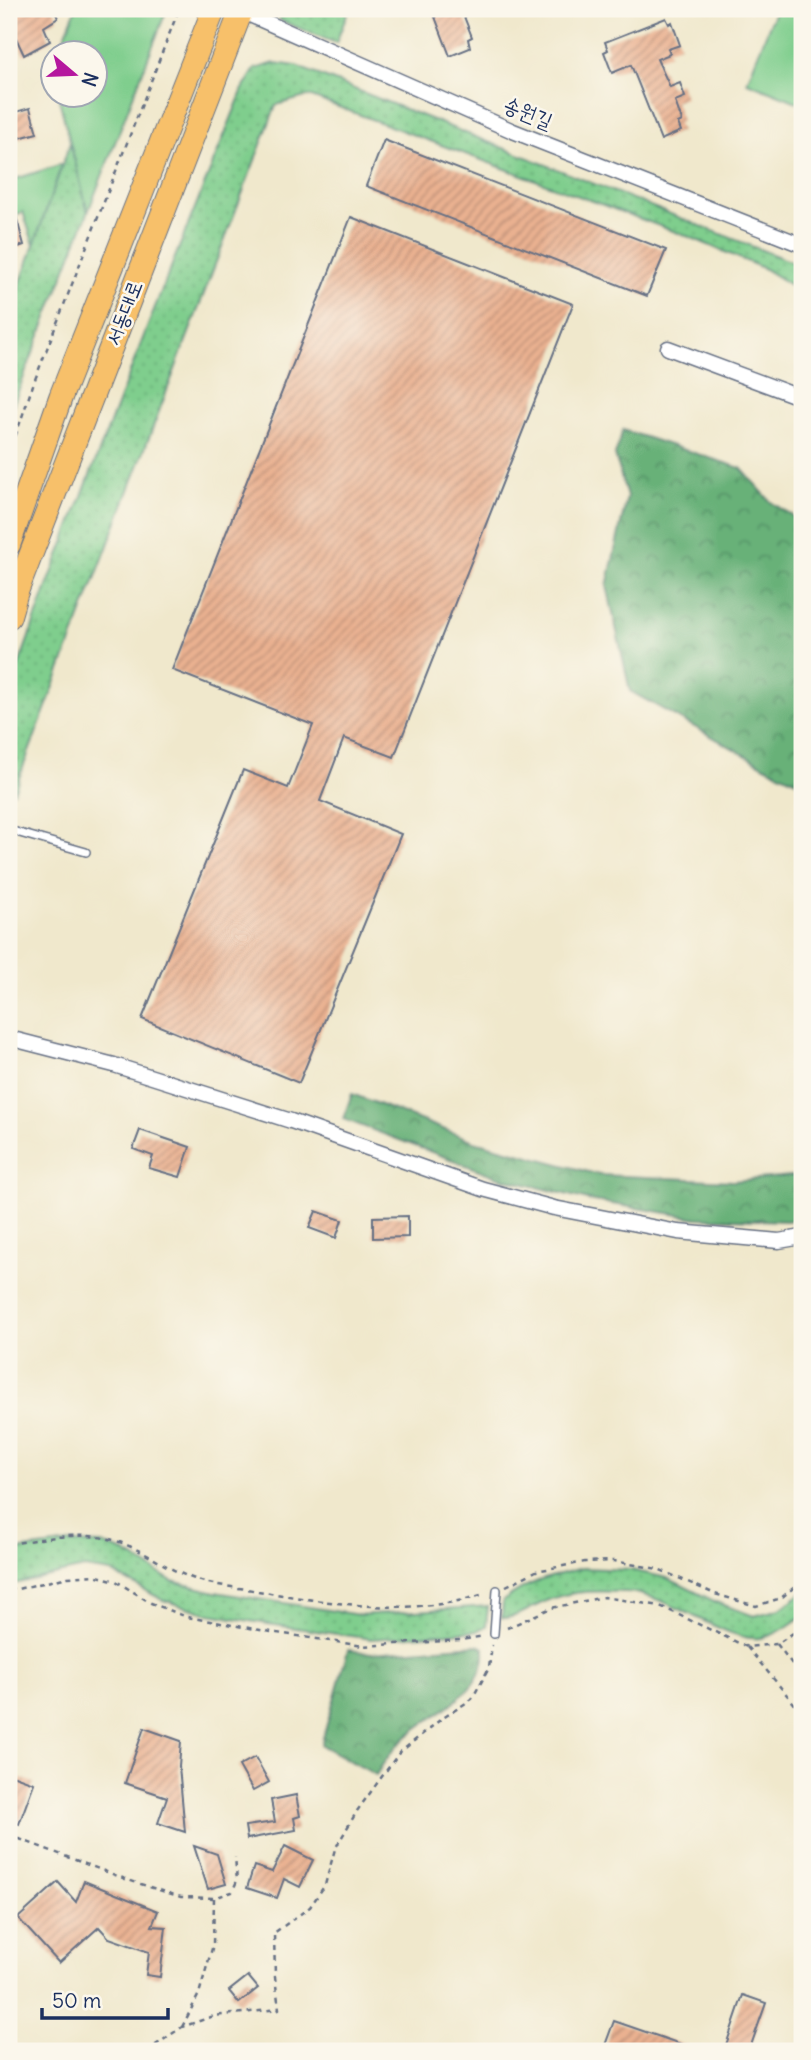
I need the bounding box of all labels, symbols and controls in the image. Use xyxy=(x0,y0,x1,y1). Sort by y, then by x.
north arrow xyxy=(38,38,108,108)
text: N xyxy=(77,69,104,90)
street label: 송원길 xyxy=(500,91,557,135)
street label: 서동대로 xyxy=(99,276,148,349)
scale bar xyxy=(42,1976,168,2020)
text: 50 m xyxy=(52,1987,101,2014)

